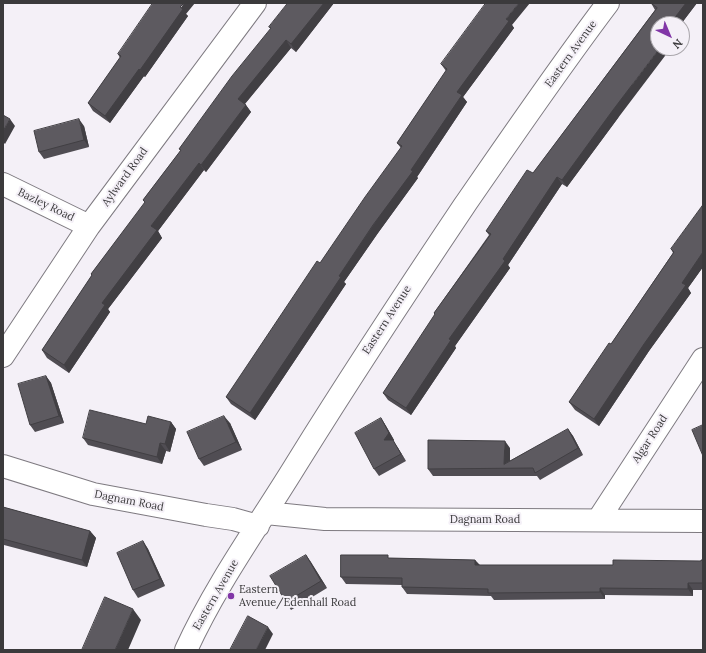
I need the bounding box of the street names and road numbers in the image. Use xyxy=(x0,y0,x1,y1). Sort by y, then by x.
street label: Eastern Avenue xyxy=(542,18,600,90)
street label: Aylward Road xyxy=(99,145,151,209)
street label: Bazley Road xyxy=(16,186,76,224)
street label: Eastern Avenue xyxy=(360,283,414,357)
street label: Algar Road xyxy=(630,412,670,466)
street label: Dagnam Road xyxy=(93,488,165,514)
street label: Dagnam Road xyxy=(450,513,520,527)
street label: Eastern Avenue xyxy=(190,557,242,633)

